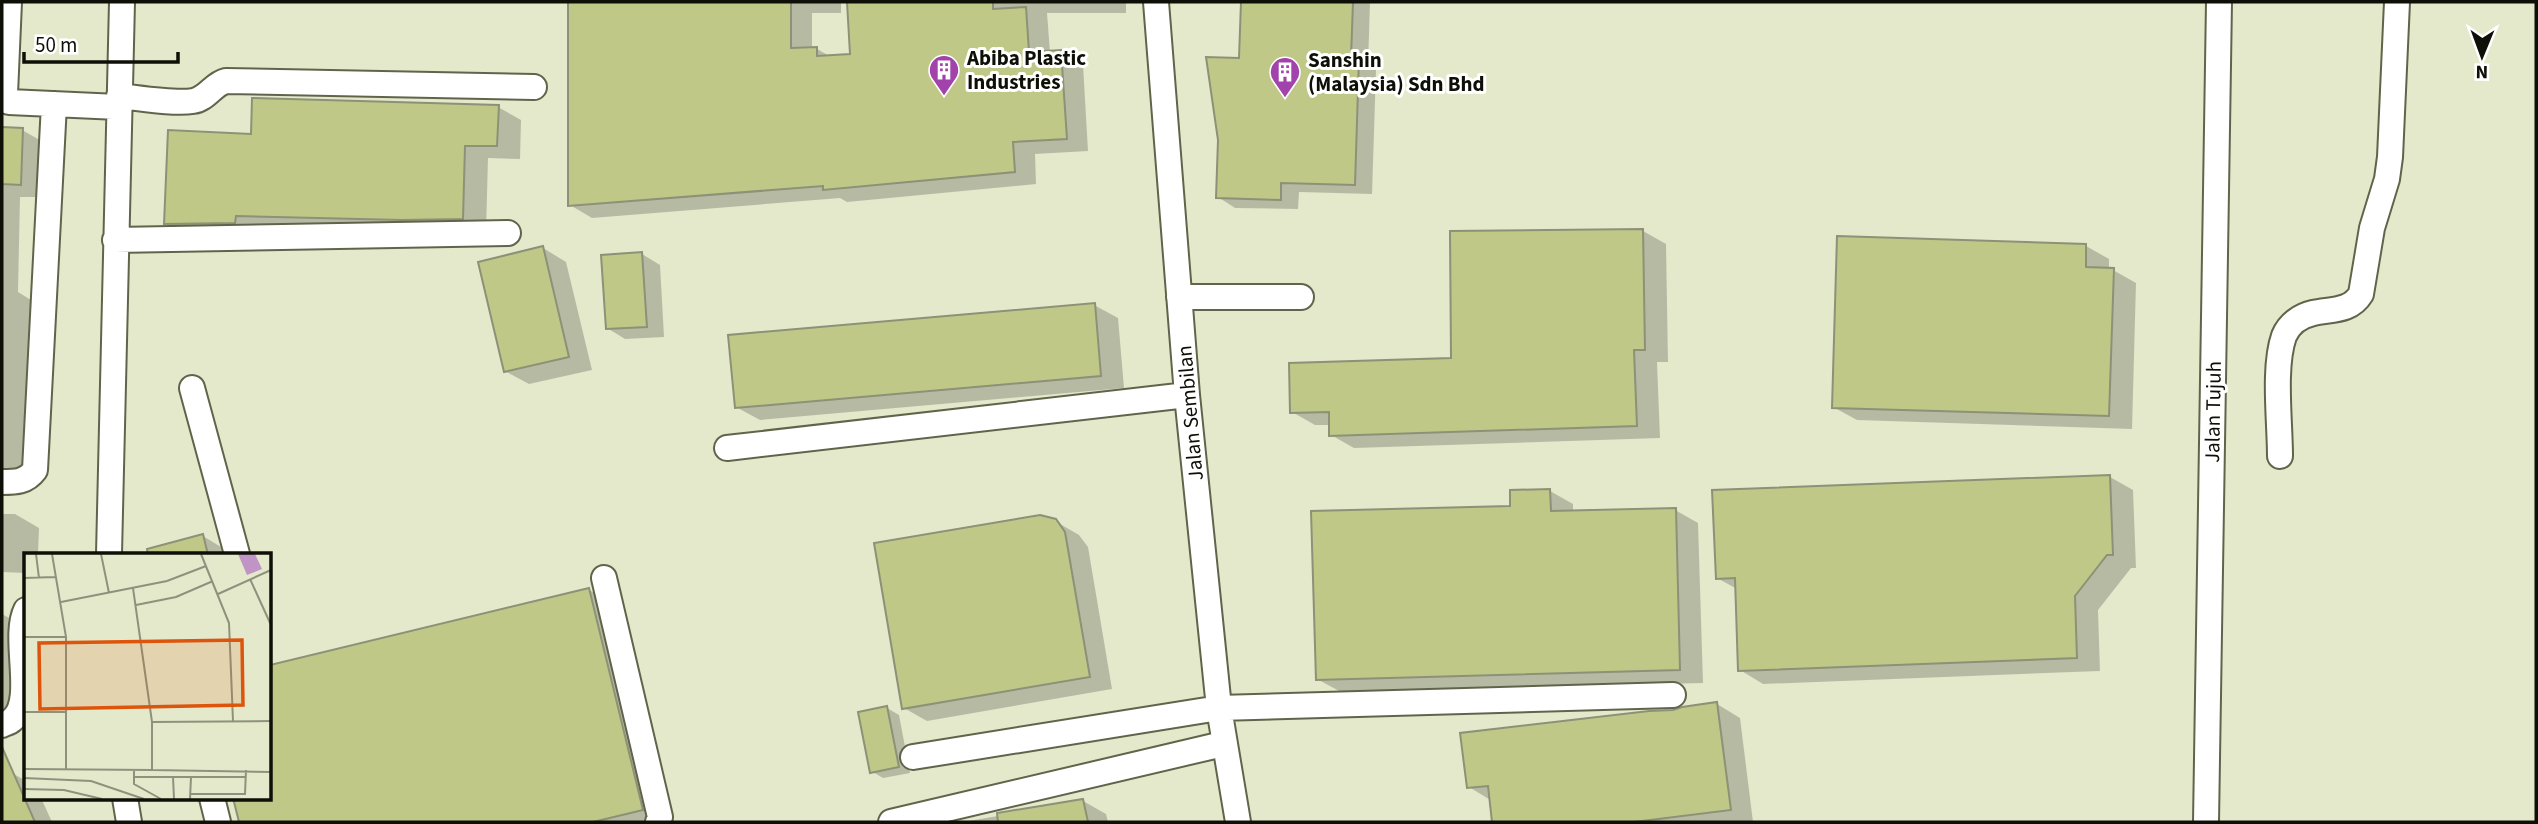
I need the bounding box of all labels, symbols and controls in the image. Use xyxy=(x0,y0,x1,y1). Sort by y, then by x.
scale bar xyxy=(24,21,178,65)
north arrow xyxy=(2447,21,2517,91)
text: 50 m xyxy=(35,30,77,60)
place label: Abiba Plastic Industries xyxy=(966,43,1086,97)
place label: Sanshin (Malaysia) Sdn Bhd xyxy=(1308,45,1485,99)
building icon: Abiba Plastic Industries xyxy=(927,53,961,97)
building icon: Sanshin (Malaysia) Sdn Bhd xyxy=(1268,55,1302,99)
text: N xyxy=(2475,58,2488,85)
street label: Jalan Sembilan xyxy=(1169,344,1211,482)
street label: Jalan Tujuh xyxy=(2197,361,2229,463)
inset map xyxy=(24,553,271,800)

